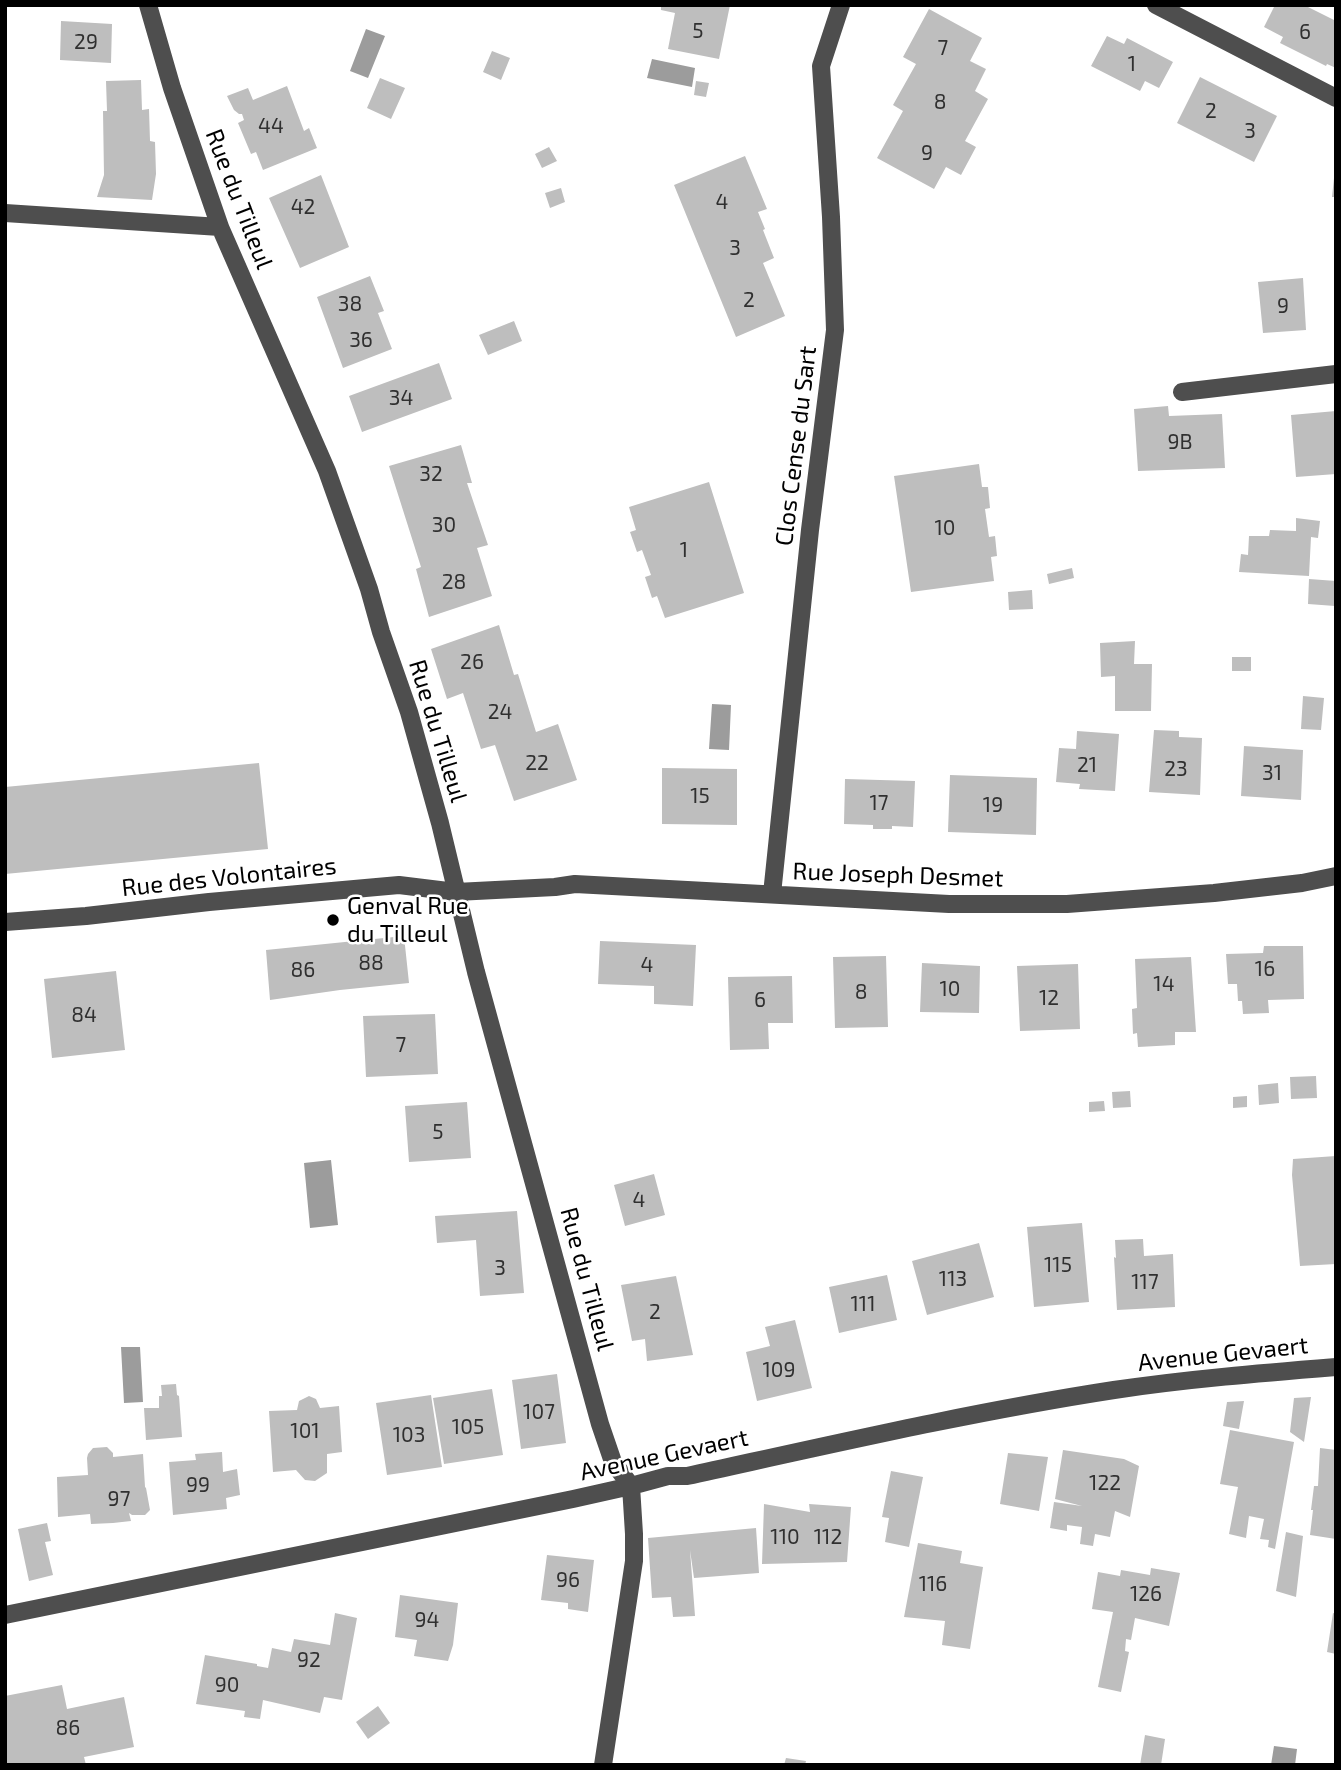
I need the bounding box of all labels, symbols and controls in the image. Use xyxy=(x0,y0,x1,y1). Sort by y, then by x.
house number: 5 xyxy=(692,18,704,44)
house number: 6 xyxy=(1299,19,1311,45)
house number: 29 xyxy=(74,29,98,55)
house number: 7 xyxy=(938,35,948,61)
house number: 1 xyxy=(1128,51,1136,77)
house number: 8 xyxy=(934,89,946,115)
house number: 2 xyxy=(1205,98,1217,124)
house number: 44 xyxy=(258,113,284,139)
house number: 3 xyxy=(1244,118,1256,144)
street label: Rue du Tilleul xyxy=(199,125,279,273)
house number: 9 xyxy=(921,140,933,166)
house number: 4 xyxy=(716,189,728,215)
house number: 42 xyxy=(291,194,315,220)
house number: 3 xyxy=(729,235,741,261)
house number: 2 xyxy=(743,287,755,313)
house number: 38 xyxy=(338,291,362,317)
house number: 9 xyxy=(1277,293,1289,319)
house number: 36 xyxy=(349,327,373,353)
street label: Clos Cense du Sart xyxy=(769,344,823,548)
house number: 34 xyxy=(389,385,413,411)
house number: 9B xyxy=(1167,429,1193,455)
house number: 32 xyxy=(419,461,443,487)
house number: 30 xyxy=(432,512,456,538)
house number: 10 xyxy=(934,515,956,541)
house number: 1 xyxy=(680,537,688,563)
house number: 28 xyxy=(442,569,466,595)
house number: 26 xyxy=(460,649,484,675)
street label: Rue du Tilleul xyxy=(403,656,473,806)
house number: 24 xyxy=(488,699,512,725)
house number: 22 xyxy=(525,750,549,776)
house number: 21 xyxy=(1077,752,1097,778)
house number: 23 xyxy=(1164,756,1188,782)
house number: 31 xyxy=(1262,760,1282,786)
house number: 15 xyxy=(690,783,710,809)
house number: 17 xyxy=(869,790,889,816)
house number: 19 xyxy=(983,792,1003,818)
street label: Rue des Volontaires xyxy=(120,851,338,903)
street label: Rue Joseph Desmet xyxy=(792,857,1004,893)
place label: Genval Rue du Tilleul xyxy=(347,892,469,948)
marker: Genval Rue du Tilleul xyxy=(325,912,341,928)
house number: 88 xyxy=(358,950,384,976)
house number: 4 xyxy=(641,952,653,978)
house number: 16 xyxy=(1255,956,1275,982)
house number: 86 xyxy=(291,957,315,983)
house number: 14 xyxy=(1153,971,1175,997)
house number: 10 xyxy=(939,976,961,1002)
house number: 8 xyxy=(855,979,867,1005)
house number: 12 xyxy=(1039,985,1059,1011)
house number: 6 xyxy=(754,987,766,1013)
house number: 84 xyxy=(71,1002,97,1028)
house number: 7 xyxy=(396,1032,406,1058)
house number: 5 xyxy=(432,1119,444,1145)
house number: 4 xyxy=(633,1187,645,1213)
street label: Rue du Tilleul xyxy=(554,1204,620,1354)
house number: 115 xyxy=(1044,1252,1072,1278)
house number: 3 xyxy=(494,1255,506,1281)
house number: 113 xyxy=(939,1266,967,1292)
house number: 117 xyxy=(1131,1269,1159,1295)
house number: 111 xyxy=(850,1291,876,1317)
house number: 2 xyxy=(649,1299,661,1325)
street label: Avenue Gevaert xyxy=(1136,1331,1310,1377)
house number: 109 xyxy=(762,1357,796,1383)
house number: 107 xyxy=(523,1399,555,1425)
house number: 105 xyxy=(452,1414,484,1440)
house number: 101 xyxy=(290,1418,320,1444)
house number: 103 xyxy=(393,1422,425,1448)
street label: Avenue Gevaert xyxy=(577,1423,751,1487)
house number: 122 xyxy=(1089,1470,1121,1496)
house number: 99 xyxy=(186,1472,210,1498)
house number: 97 xyxy=(108,1486,130,1512)
house number: 110 xyxy=(770,1524,800,1550)
house number: 112 xyxy=(814,1524,842,1550)
house number: 96 xyxy=(556,1567,580,1593)
house number: 116 xyxy=(919,1571,947,1597)
house number: 126 xyxy=(1130,1581,1162,1607)
house number: 94 xyxy=(415,1607,439,1633)
house number: 92 xyxy=(297,1647,321,1673)
house number: 90 xyxy=(215,1672,239,1698)
house number: 86 xyxy=(56,1715,80,1741)

